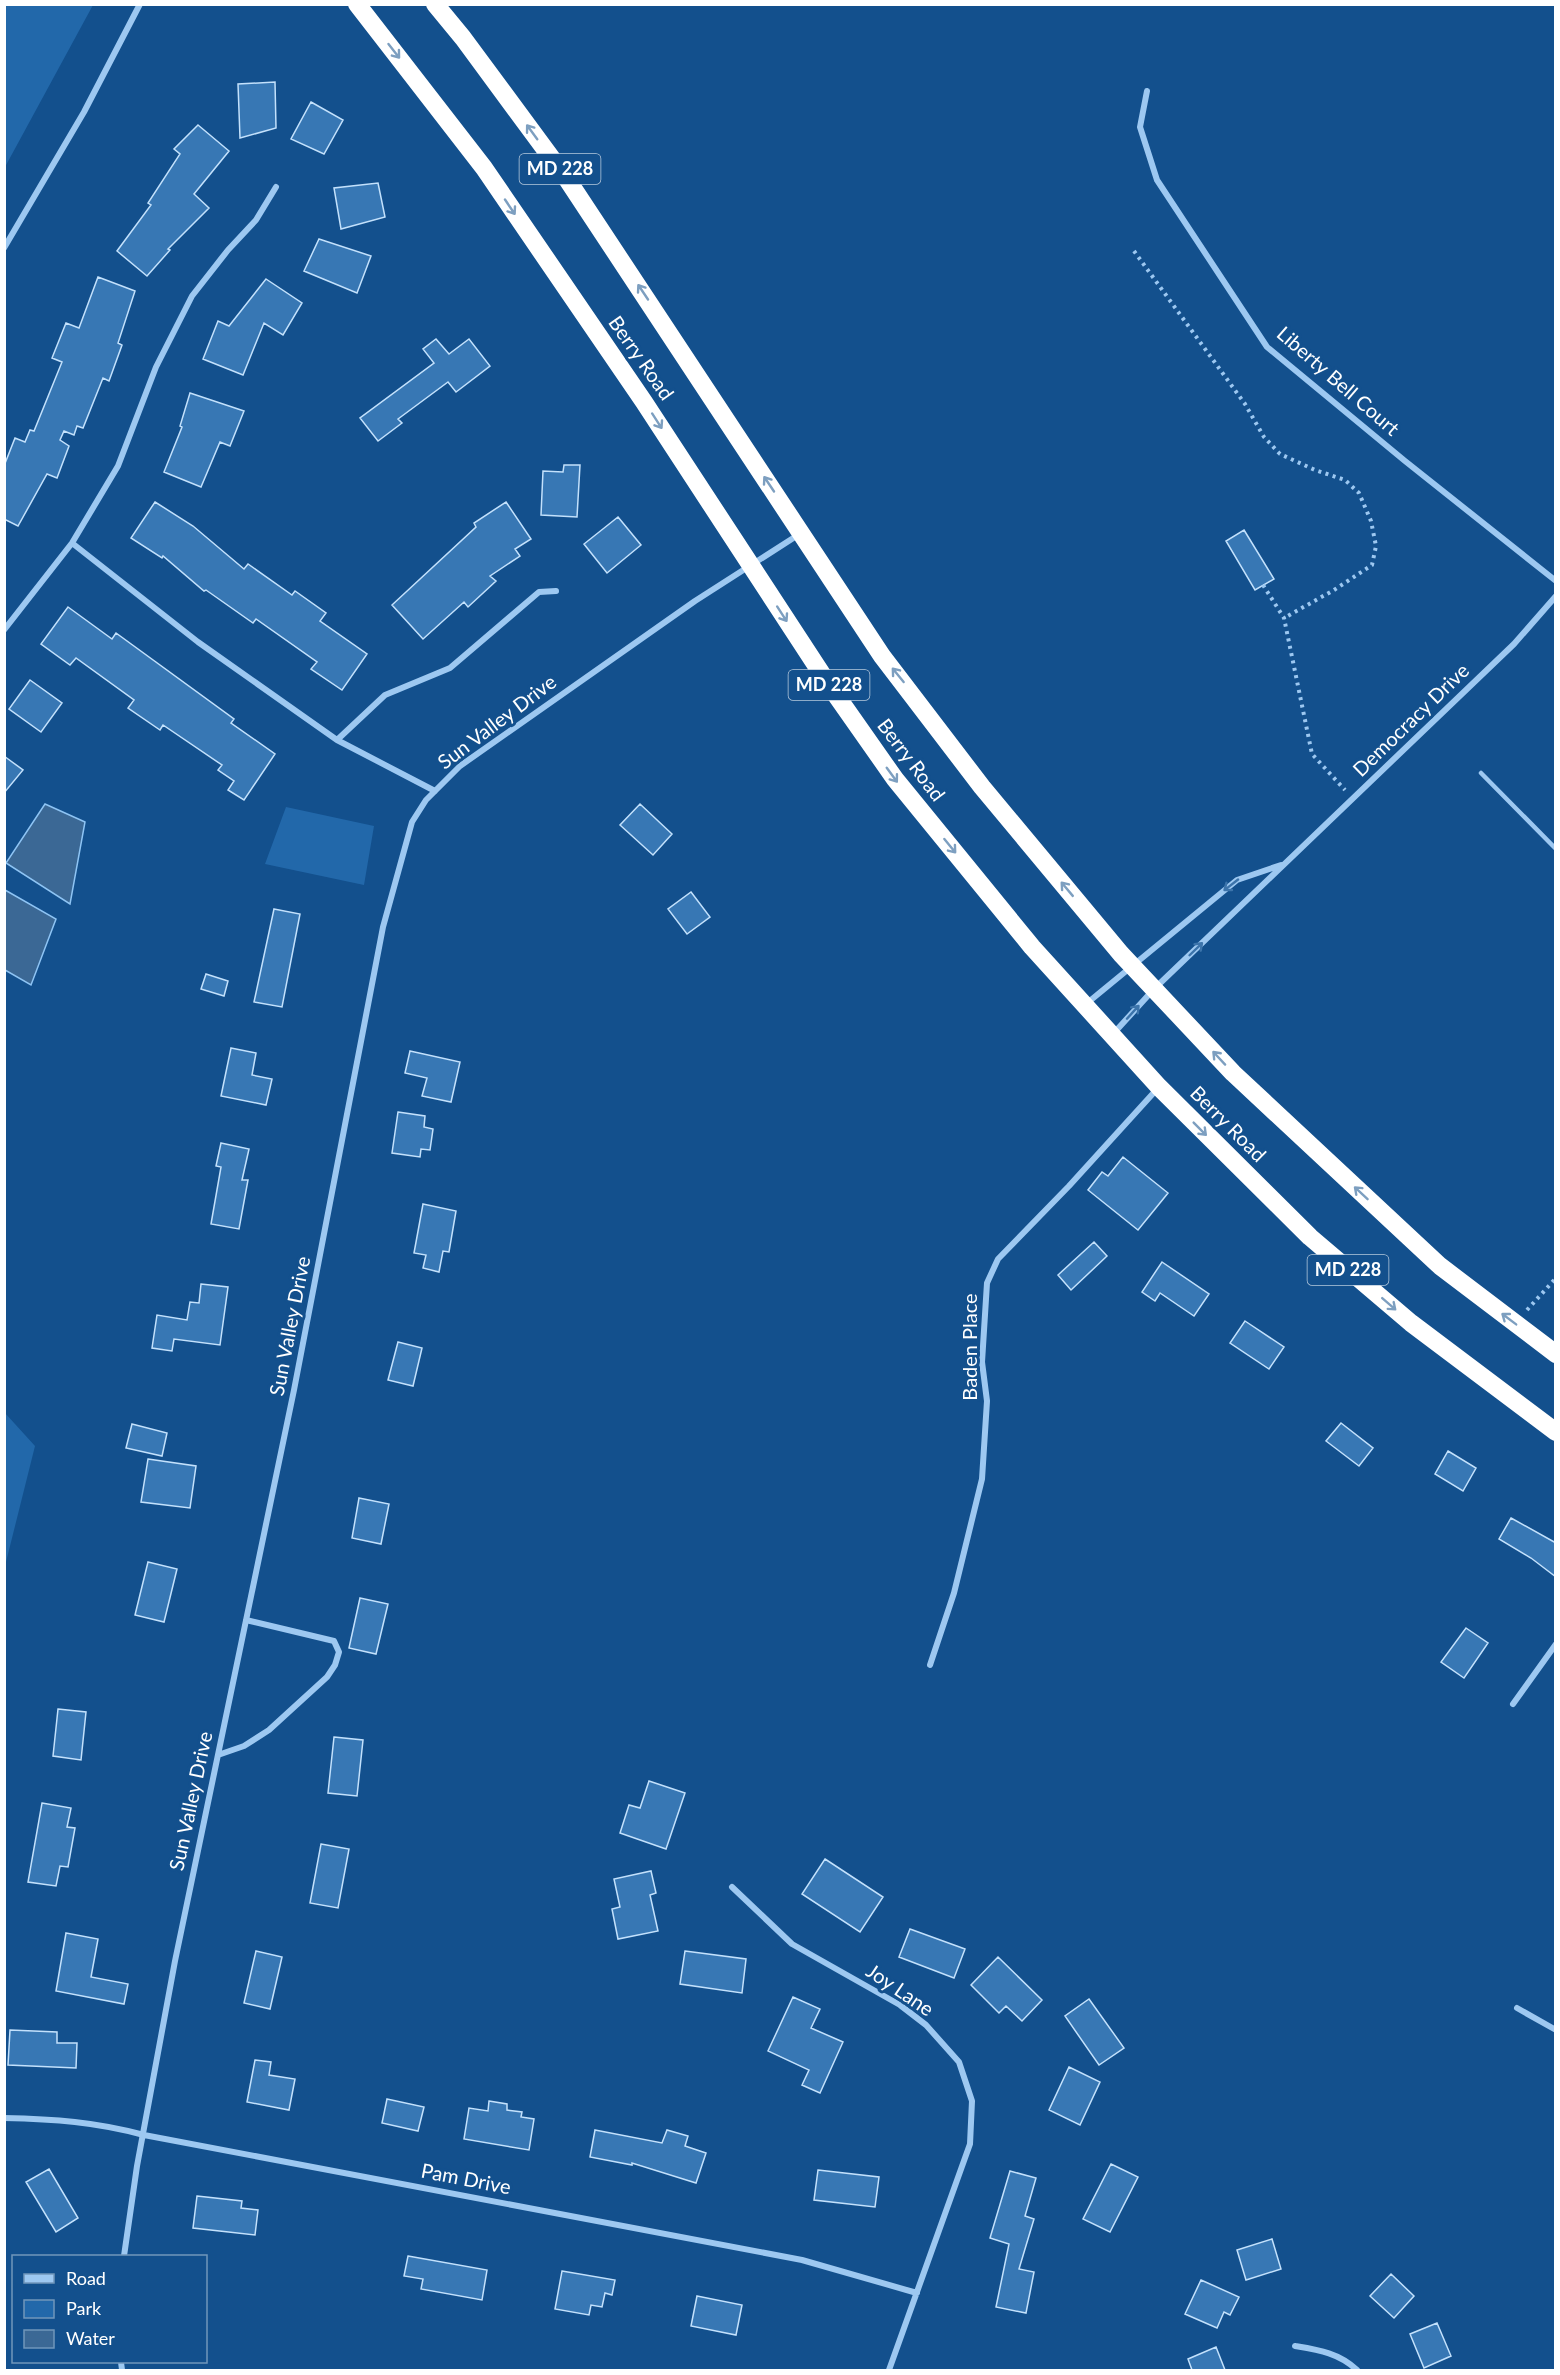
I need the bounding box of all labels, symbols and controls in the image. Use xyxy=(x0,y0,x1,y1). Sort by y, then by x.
one-way arrow xyxy=(387,42,400,58)
one-way arrow xyxy=(526,124,539,140)
road number: MD 228 xyxy=(520,154,600,184)
one-way arrow xyxy=(504,198,517,215)
one-way arrow xyxy=(637,285,649,301)
street label: Berry Road xyxy=(604,311,680,404)
street label: Liberty Bell Court xyxy=(1273,321,1405,440)
one-way arrow xyxy=(650,412,663,429)
one-way arrow xyxy=(763,477,775,493)
one-way arrow xyxy=(776,605,789,622)
street label: Democracy Drive xyxy=(1347,658,1473,781)
one-way arrow xyxy=(891,668,904,684)
street label: Sun Valley Drive xyxy=(433,669,560,773)
road number: MD 228 xyxy=(788,670,870,700)
street label: Berry Road xyxy=(873,713,951,805)
one-way arrow xyxy=(886,766,898,782)
one-way arrow xyxy=(943,838,956,854)
one-way arrow xyxy=(1223,879,1239,892)
one-way arrow xyxy=(1061,881,1074,897)
one-way arrow xyxy=(1189,942,1204,956)
one-way arrow xyxy=(1126,1005,1140,1020)
one-way arrow xyxy=(1212,1051,1226,1066)
street label: Berry Road xyxy=(1186,1080,1272,1166)
one-way arrow xyxy=(1192,1121,1207,1136)
one-way arrow xyxy=(1353,1185,1368,1200)
street label: Sun Valley Drive xyxy=(264,1254,314,1398)
road number: MD 228 xyxy=(1308,1255,1388,1285)
street label: Baden Place xyxy=(957,1293,981,1401)
one-way arrow xyxy=(1381,1297,1396,1311)
one-way arrow xyxy=(1501,1313,1517,1326)
street label: Sun Valley Drive xyxy=(164,1729,216,1873)
street label: Joy Lane xyxy=(862,1958,939,2020)
street label: Pam Drive xyxy=(419,2158,513,2198)
legend xyxy=(12,2255,207,2363)
text: Road xyxy=(66,2267,106,2289)
text: Park xyxy=(66,2297,102,2319)
text: Water xyxy=(66,2327,115,2349)

